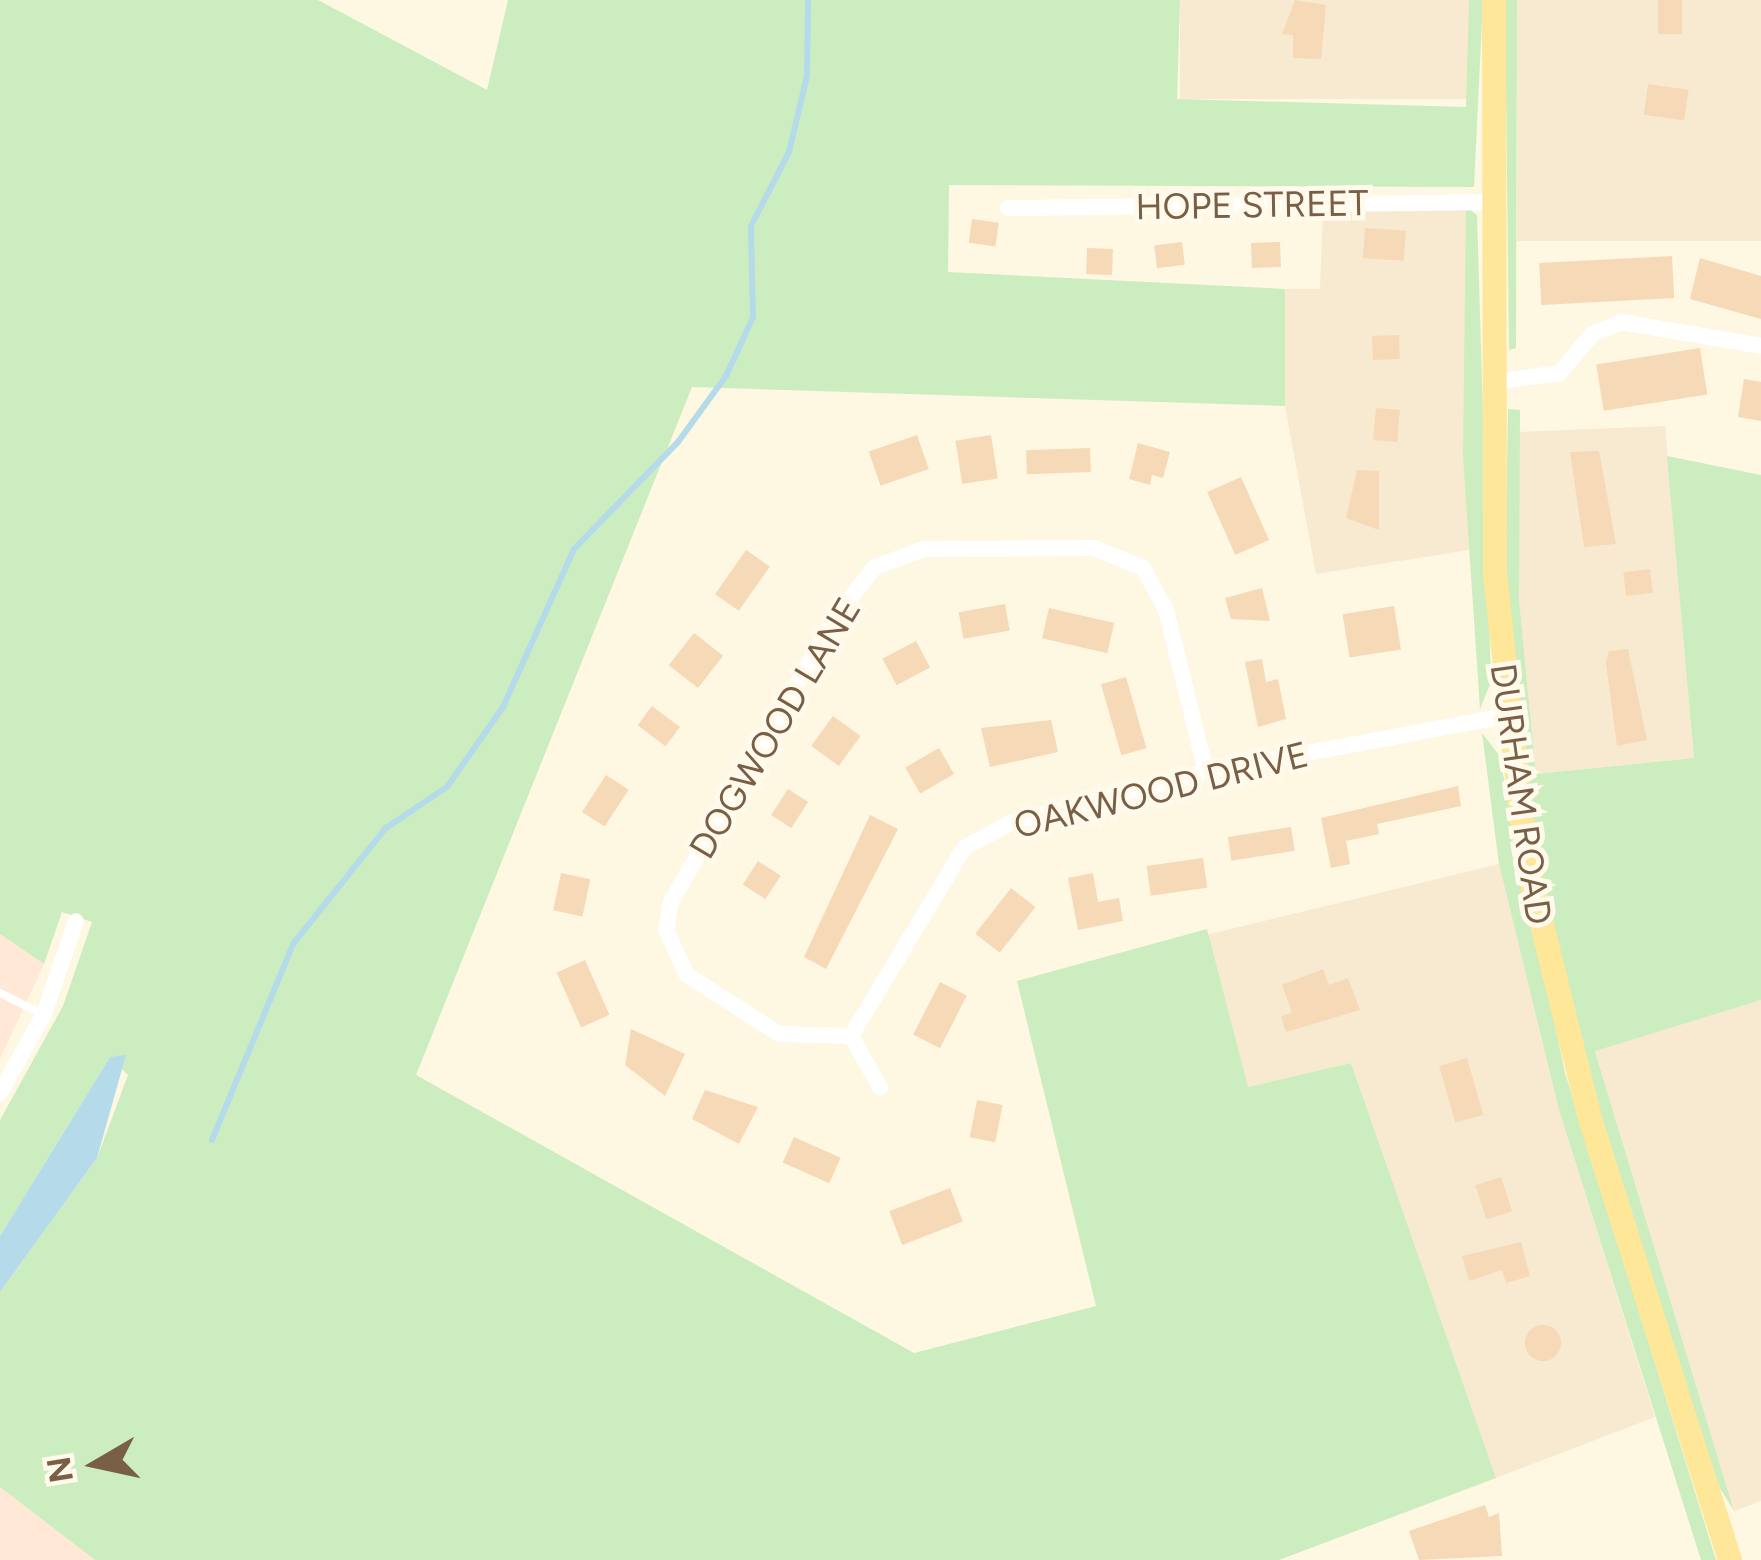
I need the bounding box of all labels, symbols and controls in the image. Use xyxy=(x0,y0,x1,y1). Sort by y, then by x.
street label: HOPE STREET xyxy=(1135,181,1369,229)
street label: DOGWOOD LANE xyxy=(680,590,870,866)
street label: DURHAM ROAD xyxy=(1481,661,1561,927)
street label: OAKWOOD DRIVE xyxy=(1009,733,1313,847)
north arrow xyxy=(36,1404,156,1524)
text: N xyxy=(39,1454,81,1485)

